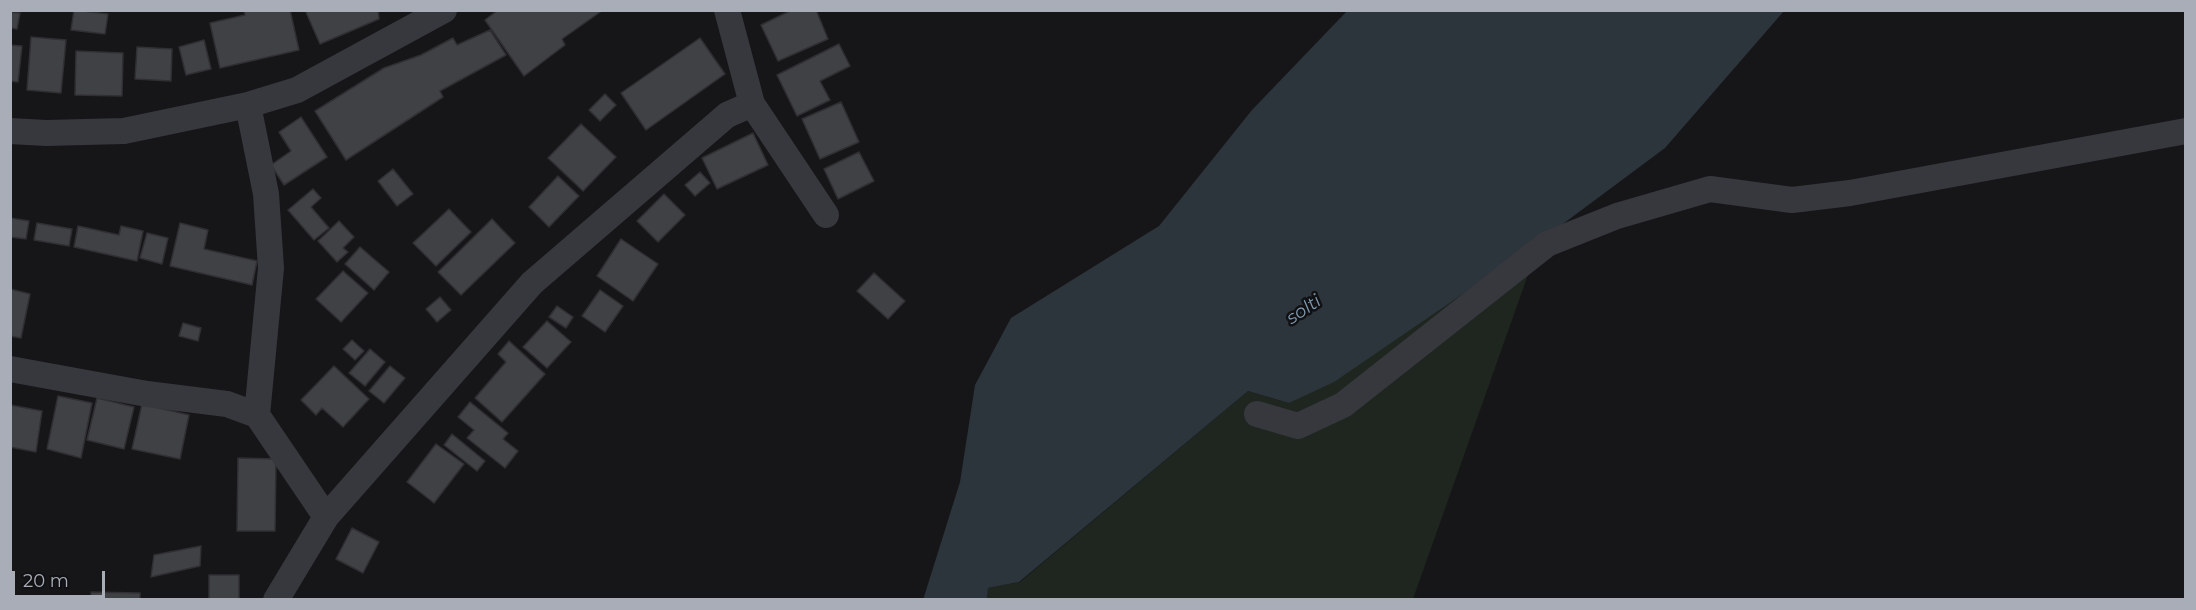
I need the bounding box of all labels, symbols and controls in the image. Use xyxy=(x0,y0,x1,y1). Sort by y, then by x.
water label: solti xyxy=(1283,291,1325,329)
scale bar xyxy=(15,559,108,597)
text: 20 m xyxy=(23,570,69,592)

